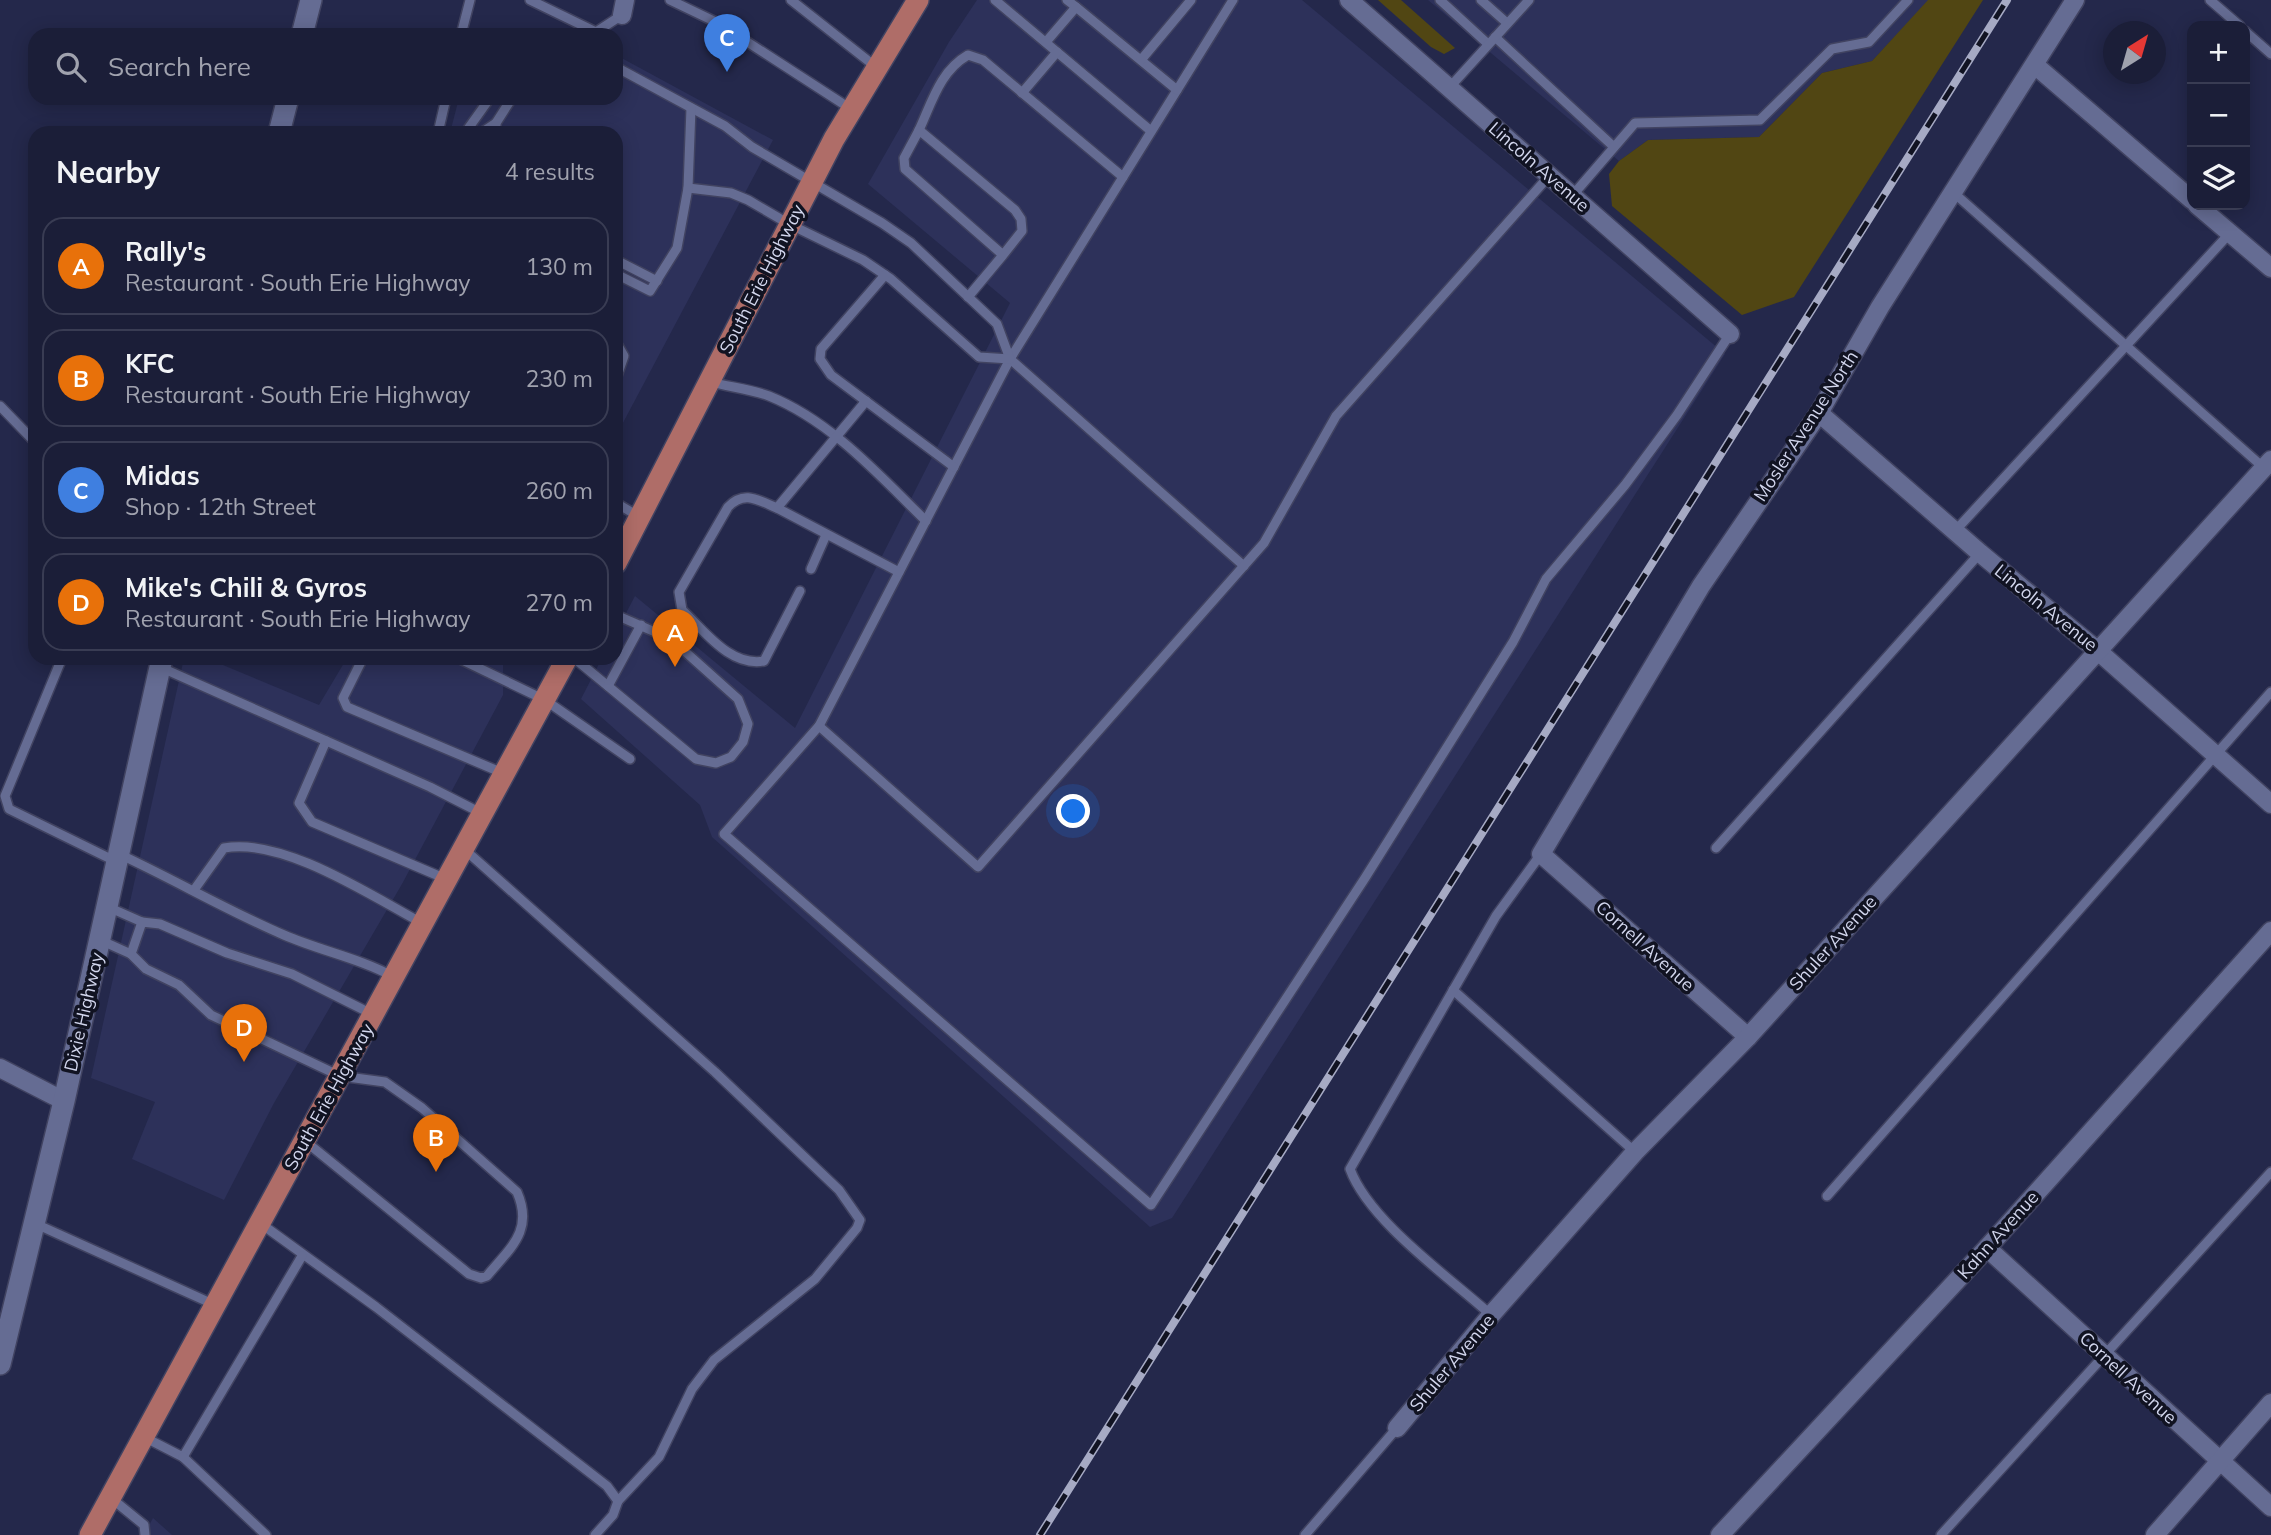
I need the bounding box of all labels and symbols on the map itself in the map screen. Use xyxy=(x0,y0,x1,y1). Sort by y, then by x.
pin: C xyxy=(704,14,750,72)
north arrow xyxy=(2103,21,2166,84)
street label: Lincoln Avenue xyxy=(1484,117,1594,217)
street label: South Erie Highway xyxy=(714,200,809,357)
street label: Mosler Avenue North xyxy=(1748,346,1863,505)
street label: Lincoln Avenue xyxy=(1990,559,2102,656)
pin: A xyxy=(652,609,698,667)
your location xyxy=(1056,794,1090,828)
street label: Shuler Avenue xyxy=(1784,890,1881,995)
street label: Cornell Avenue xyxy=(1591,895,1699,996)
street label: Dixie Highway xyxy=(59,950,108,1074)
pin: D xyxy=(221,1004,267,1062)
street label: South Erie Highway xyxy=(279,1019,379,1174)
pin: B xyxy=(413,1114,459,1172)
street label: Kahn Avenue xyxy=(1952,1186,2043,1284)
street label: Shuler Avenue xyxy=(1404,1309,1499,1416)
street label: Cornell Avenue xyxy=(2075,1327,2182,1429)

